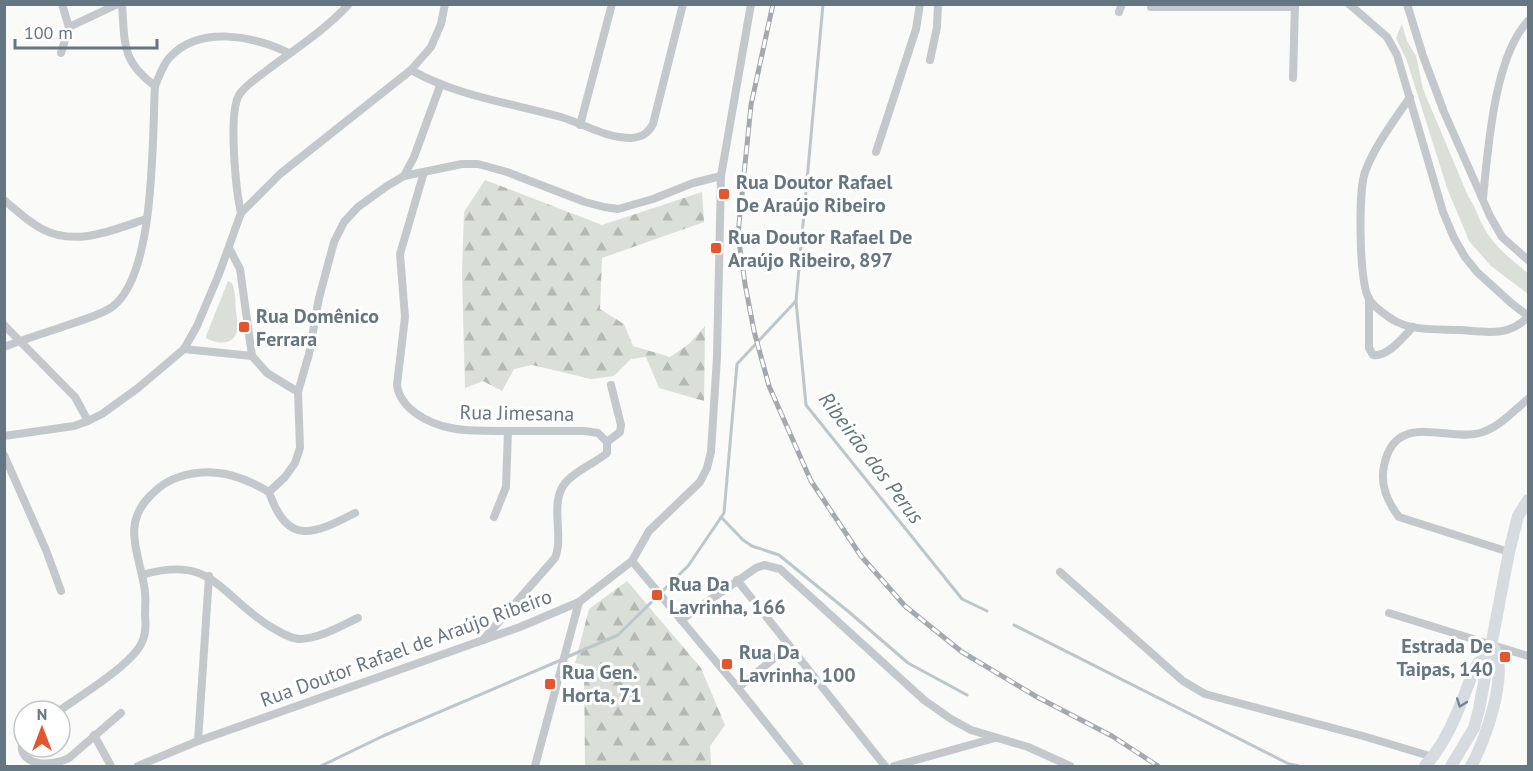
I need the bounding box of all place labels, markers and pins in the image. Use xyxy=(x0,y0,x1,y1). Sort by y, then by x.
place label: Rua Doutor Rafael De Araújo Ribeiro xyxy=(736,169,892,218)
marker: Rua Doutor Rafael De Araújo Ribeiro xyxy=(717,187,731,201)
place label: Rua Doutor Rafael De Araújo Ribeiro, 897 xyxy=(728,224,912,273)
marker: Rua Doutor Rafael De Araújo Ribeiro, 897 xyxy=(709,241,723,255)
place label: Rua Domênico Ferrara xyxy=(256,303,379,352)
marker: Rua Domênico Ferrara xyxy=(237,320,251,334)
place label: Rua Da Lavrinha, 166 xyxy=(669,571,786,620)
marker: Rua Da Lavrinha, 166 xyxy=(650,588,664,602)
place label: Estrada De Taipas, 140 xyxy=(1397,633,1493,682)
place label: Rua Da Lavrinha, 100 xyxy=(739,639,856,688)
marker: Estrada De Taipas, 140 xyxy=(1498,650,1512,664)
marker: Rua Da Lavrinha, 100 xyxy=(720,657,734,671)
place label: Rua Gen. Horta, 71 xyxy=(562,659,642,708)
marker: Rua Gen. Horta, 71 xyxy=(543,677,557,691)

